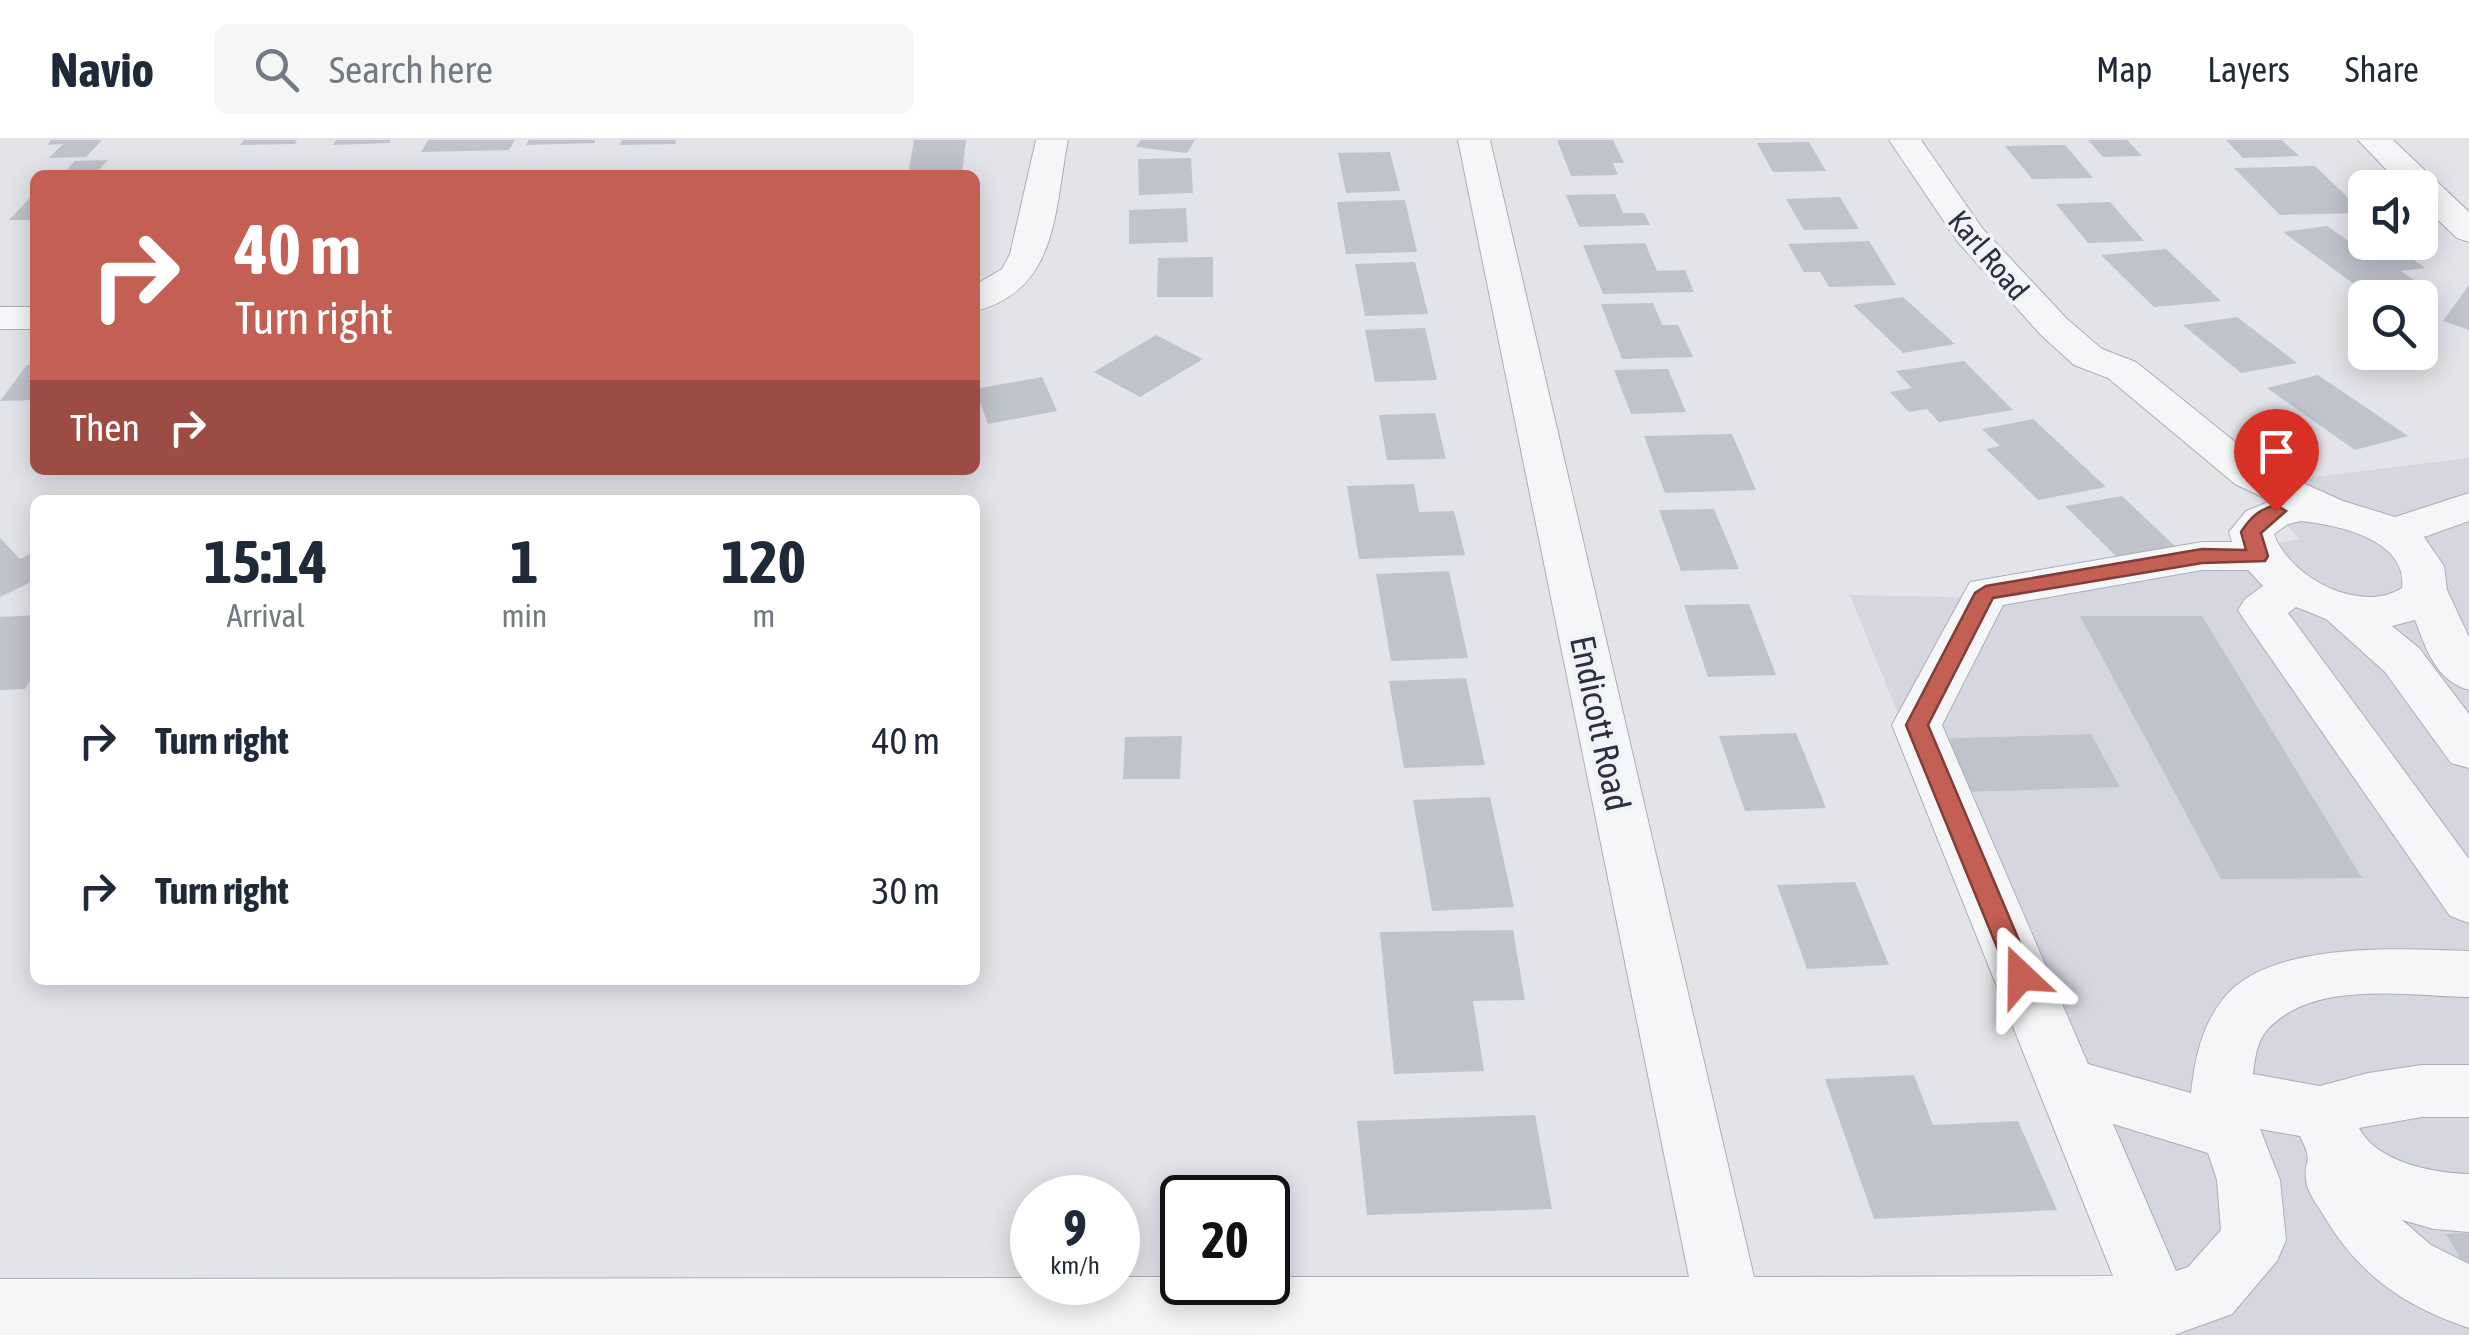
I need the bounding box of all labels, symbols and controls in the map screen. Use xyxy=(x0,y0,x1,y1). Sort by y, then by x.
search box xyxy=(214,24,914,114)
text: Navio xyxy=(50,42,154,97)
icon: search xyxy=(249,42,304,97)
text: Search here xyxy=(329,48,493,91)
text: Map xyxy=(2096,49,2152,89)
text: Layers xyxy=(2207,49,2290,89)
text: Share xyxy=(2345,49,2419,89)
map controls xyxy=(2348,170,2438,370)
button: sound xyxy=(2348,170,2438,260)
street label: Karl Road xyxy=(1942,203,2036,307)
text: 40 m xyxy=(235,209,361,289)
icon: right xyxy=(70,210,200,340)
button: search xyxy=(2348,280,2438,370)
text: Turn right xyxy=(235,292,393,344)
icon: right xyxy=(160,400,215,455)
text: Then xyxy=(70,406,140,449)
pin xyxy=(2234,409,2319,512)
icon: arrive xyxy=(2249,424,2304,479)
text: 15:14 xyxy=(204,527,327,596)
text: 1 xyxy=(510,527,539,596)
text: 120 xyxy=(721,527,806,596)
text: Arrival xyxy=(227,597,305,634)
text: min xyxy=(501,597,547,634)
text: m xyxy=(752,597,775,634)
street label: Endicott Road xyxy=(1563,632,1639,814)
icon: right xyxy=(70,713,125,768)
text: Turn right xyxy=(155,719,289,762)
text: 40 m xyxy=(872,719,940,762)
icon: right xyxy=(70,863,125,918)
text: Turn right xyxy=(155,869,289,912)
text: 30 m xyxy=(872,869,940,912)
position arrow xyxy=(1969,924,2073,1028)
speed limit sign: 20 xyxy=(1160,1175,1290,1305)
text: 9 xyxy=(1063,1199,1087,1257)
text: km/h xyxy=(1050,1251,1100,1279)

